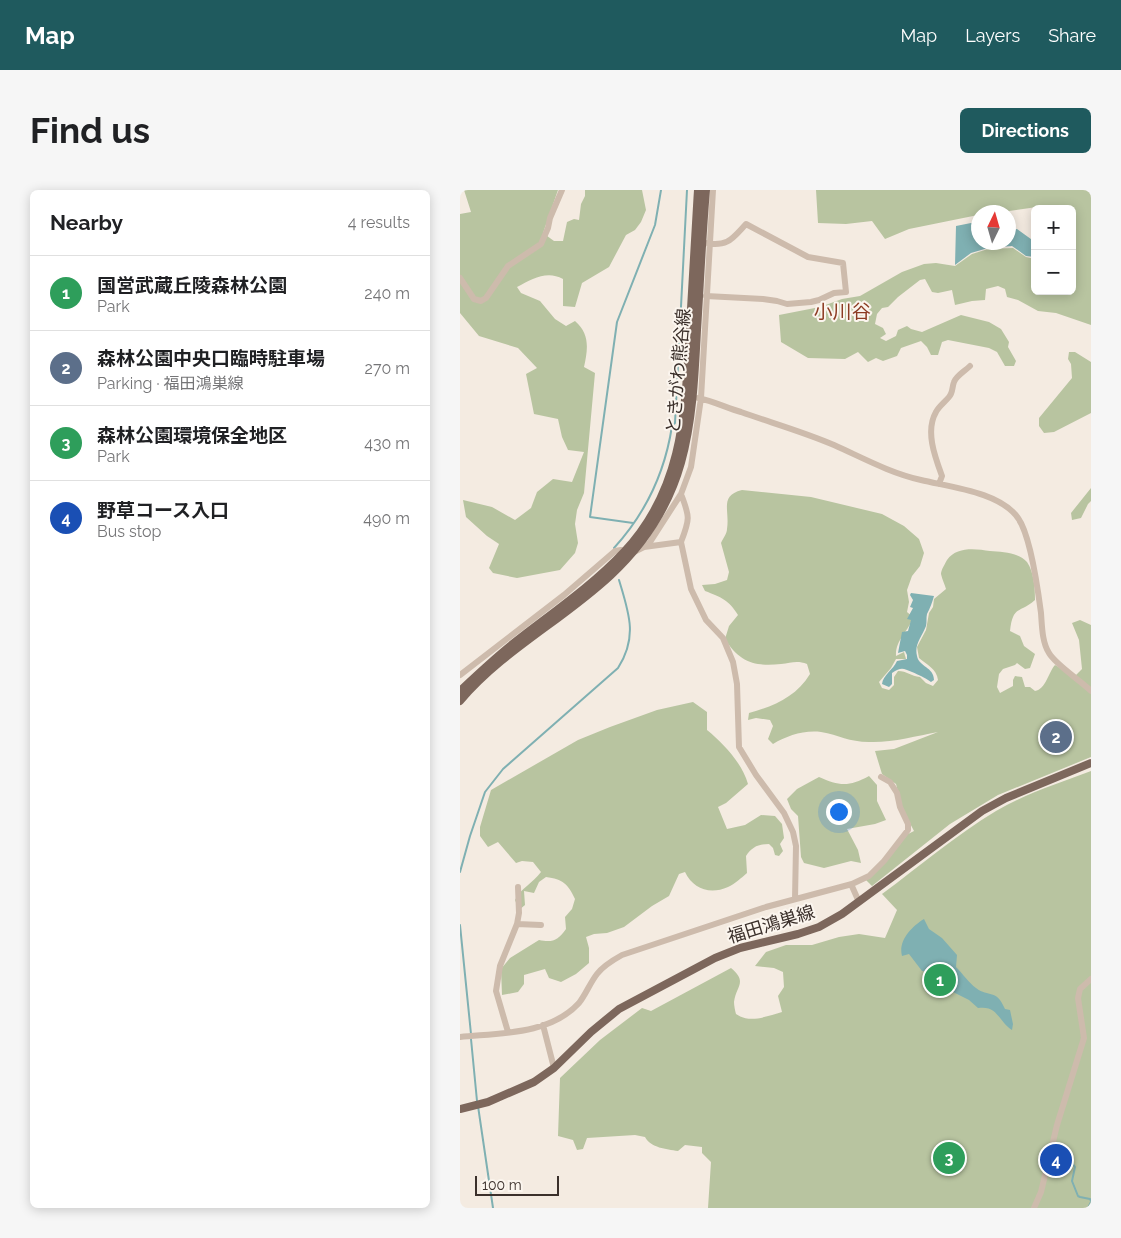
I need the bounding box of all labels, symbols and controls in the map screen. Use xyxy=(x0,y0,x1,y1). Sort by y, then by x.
text: Map xyxy=(25,21,75,50)
text: Map xyxy=(901,25,937,46)
text: Layers xyxy=(965,25,1020,46)
text: Share xyxy=(1048,25,1096,46)
button: Directions xyxy=(960,108,1091,153)
text: Find us xyxy=(30,110,150,151)
north arrow xyxy=(971,205,1016,250)
map controls xyxy=(1031,205,1076,295)
button: + xyxy=(1031,205,1076,250)
text: Nearby xyxy=(50,210,123,235)
text: 4 results xyxy=(348,213,410,232)
button: − xyxy=(1031,250,1076,295)
text: 国営武蔵丘陵森林公園 xyxy=(97,274,287,296)
text: 1 xyxy=(62,284,70,303)
text: 240 m xyxy=(364,284,410,303)
text: Park xyxy=(97,297,130,316)
district label: 小川谷 xyxy=(813,300,871,322)
street label: ときがわ熊谷線 xyxy=(662,307,694,435)
text: 森林公園中央口臨時駐車場 xyxy=(97,347,325,369)
text: 2 xyxy=(61,359,71,378)
text: 270 m xyxy=(365,359,410,378)
text: Parking · 福田鴻巣線 xyxy=(97,374,244,393)
text: 森林公園環境保全地区 xyxy=(97,424,287,446)
text: 3 xyxy=(62,434,70,453)
text: 430 m xyxy=(364,434,410,453)
text: Park xyxy=(97,447,130,466)
text: 野草コース入口 xyxy=(97,499,229,521)
text: 4 xyxy=(61,509,71,528)
text: 490 m xyxy=(363,509,410,528)
text: Bus stop xyxy=(97,522,161,541)
pin: 2 xyxy=(1040,718,1072,756)
your location xyxy=(826,799,852,825)
street label: 福田鴻巣線 xyxy=(725,901,817,947)
pin: 1 xyxy=(924,961,956,999)
pin: 3 xyxy=(933,1139,965,1177)
pin: 4 xyxy=(1040,1141,1072,1179)
scale bar xyxy=(475,1173,559,1196)
text: 100 m xyxy=(482,1177,522,1193)

